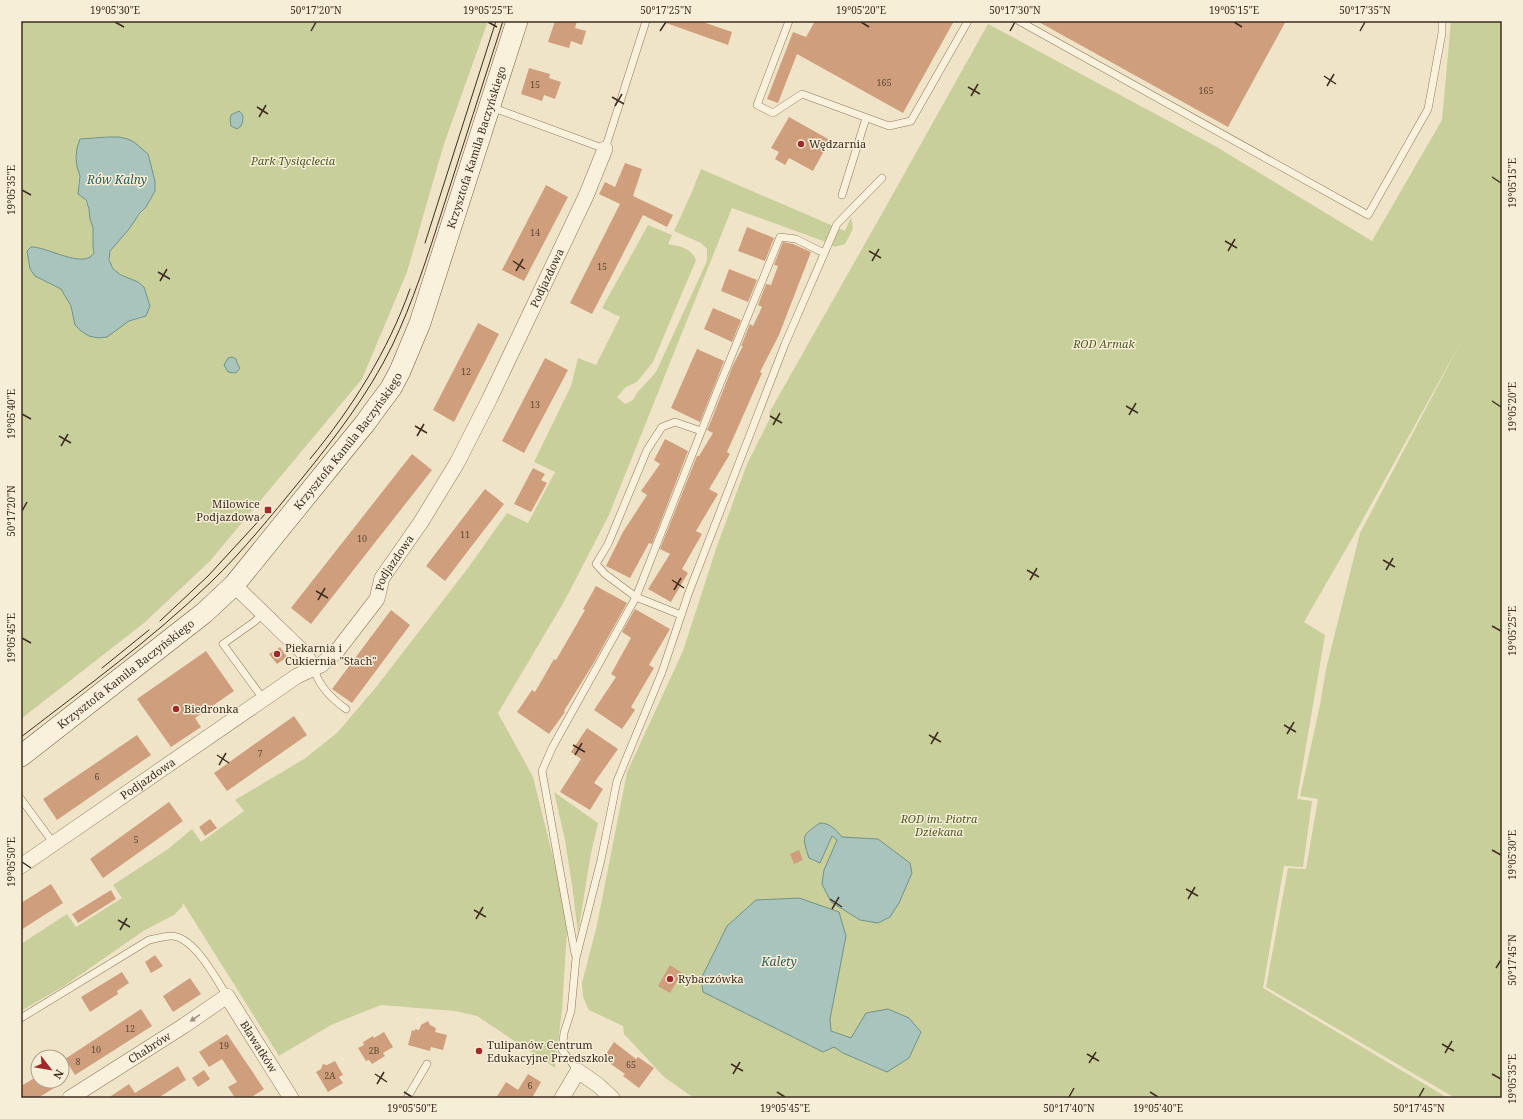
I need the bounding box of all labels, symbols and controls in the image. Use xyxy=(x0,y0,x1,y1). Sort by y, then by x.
text: 19°05'30"E xyxy=(90,3,140,17)
text: 50°17'20"N xyxy=(290,3,342,17)
text: 19°05'25"E xyxy=(463,3,513,17)
text: 50°17'25"N xyxy=(640,3,692,17)
text: 19°05'20"E xyxy=(836,3,886,17)
text: 50°17'30"N xyxy=(989,3,1041,17)
text: 19°05'15"E xyxy=(1209,3,1259,17)
text: 50°17'35"N xyxy=(1339,3,1391,17)
street label: Krzysztofa Kamila Baczyńskiego xyxy=(443,64,509,230)
house number: 165 xyxy=(876,76,892,89)
house number: 15 xyxy=(530,78,540,91)
house number: 165 xyxy=(1198,84,1214,97)
place label: Wędzarnia xyxy=(809,136,866,151)
marker: Wędzarnia xyxy=(796,139,806,149)
park label: Park Tysiąclecia xyxy=(250,153,336,168)
text: 19°05'15"E xyxy=(1505,158,1519,208)
text: 19°05'35"E xyxy=(4,165,18,215)
water label: Rów Kalny xyxy=(86,171,147,188)
house number: 14 xyxy=(530,226,540,239)
street label: Podjazdowa xyxy=(526,246,567,310)
house number: 15 xyxy=(597,260,607,273)
park label: ROD Armak xyxy=(1072,336,1135,351)
house number: 12 xyxy=(461,365,471,378)
street label: Krzysztofa Kamila Baczyńskiego xyxy=(290,369,405,513)
text: 19°05'20"E xyxy=(1505,382,1519,432)
text: 19°05'40"E xyxy=(4,389,18,439)
house number: 13 xyxy=(530,398,540,411)
text: 50°17'20"N xyxy=(4,485,18,537)
place label: Milowice Podjazdowa xyxy=(196,496,260,524)
marker: Milowice Podjazdowa xyxy=(263,505,273,515)
house number: 11 xyxy=(460,528,470,541)
house number: 10 xyxy=(357,532,367,545)
street label: Podjazdowa xyxy=(371,532,417,592)
text: 19°05'25"E xyxy=(1505,606,1519,656)
text: 19°05'45"E xyxy=(4,613,18,663)
street label: Krzysztofa Kamila Baczyńskiego xyxy=(54,615,197,732)
place label: Piekarnia i Cukiernia "Stach" xyxy=(285,640,376,668)
marker: Piekarnia i Cukiernia "Stach" xyxy=(272,649,282,659)
place label: Biedronka xyxy=(184,701,239,716)
marker: Biedronka xyxy=(171,704,181,714)
house number: 7 xyxy=(257,747,263,760)
street label: Podjazdowa xyxy=(117,754,178,803)
house number: 6 xyxy=(94,770,100,783)
park label: ROD im. Piotra Dziekana xyxy=(900,811,978,839)
text: 19°05'30"E xyxy=(1505,830,1519,880)
house number: 5 xyxy=(133,833,139,846)
text: 19°05'50"E xyxy=(4,837,18,887)
text: 50°17'45"N xyxy=(1505,934,1519,986)
water label: Kalety xyxy=(760,953,797,970)
place label: Rybaczówka xyxy=(678,971,744,986)
marker: Rybaczówka xyxy=(665,974,675,984)
one-way arrow xyxy=(190,1014,200,1022)
street label: Bławatków xyxy=(237,1018,281,1076)
house number: 12 xyxy=(125,1022,135,1035)
street label: Chabrów xyxy=(125,1028,174,1066)
place label: Tulipanów Centrum Edukacyjne Przedszkole xyxy=(487,1037,614,1065)
house number: 19 xyxy=(219,1039,229,1052)
house number: 10 xyxy=(91,1043,101,1056)
house number: 2B xyxy=(369,1044,380,1057)
marker: Tulipanów Centrum Edukacyjne Przedszkole xyxy=(474,1046,484,1056)
north arrow xyxy=(30,1049,70,1089)
text: 19°05'35"E xyxy=(1505,1054,1519,1104)
house number: 8 xyxy=(75,1055,81,1068)
house number: 65 xyxy=(626,1058,636,1071)
text: N xyxy=(50,1067,68,1082)
house number: 2A xyxy=(324,1069,336,1082)
house number: 6 xyxy=(527,1079,533,1092)
text: 19°05'50"E xyxy=(387,1101,437,1115)
text: 19°05'45"E xyxy=(760,1101,810,1115)
text: 50°17'40"N xyxy=(1043,1101,1095,1115)
text: 19°05'40"E xyxy=(1133,1101,1183,1115)
text: 50°17'45"N xyxy=(1393,1101,1445,1115)

